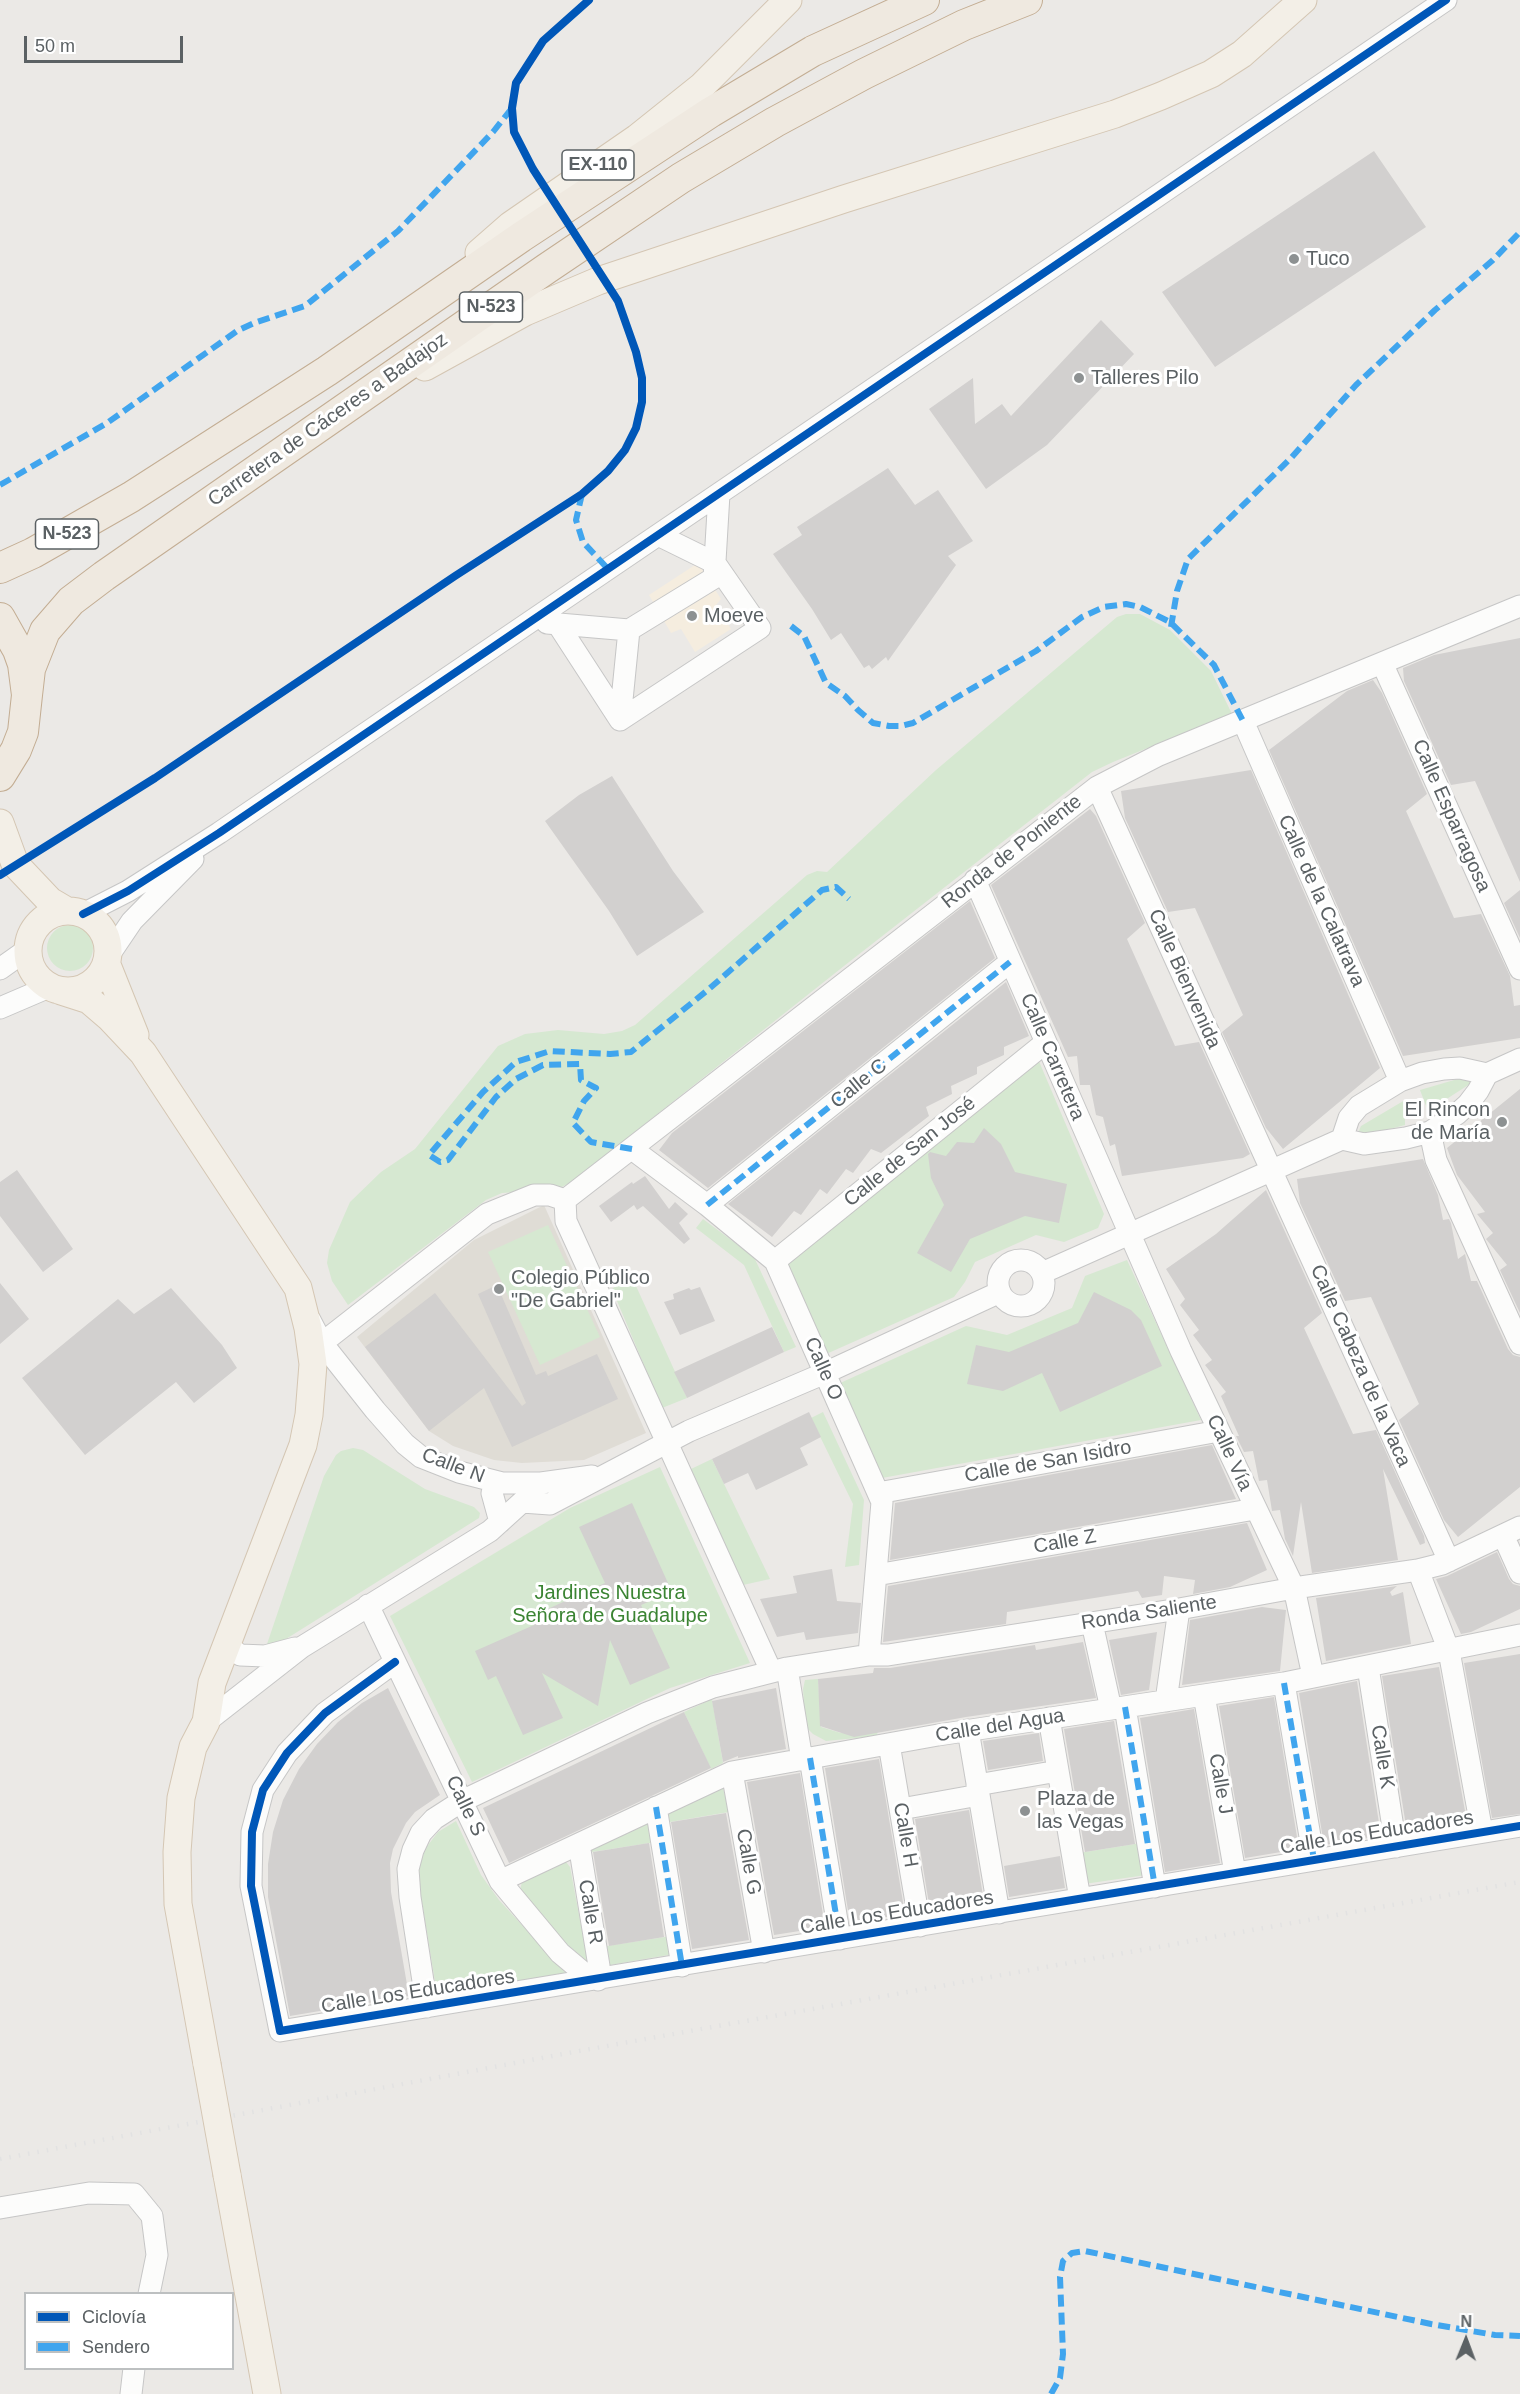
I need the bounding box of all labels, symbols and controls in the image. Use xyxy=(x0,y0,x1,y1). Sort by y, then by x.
scale bar xyxy=(27,24,186,62)
text: 50 m xyxy=(35,36,75,56)
road number: EX-110 xyxy=(562,150,634,180)
place label: Tuco xyxy=(1306,247,1350,271)
marker: Tuco xyxy=(1287,252,1301,266)
road number: N-523 xyxy=(460,292,522,322)
street label: Carretera de Cáceres a Badajoz xyxy=(204,328,452,512)
place label: Talleres Pilo xyxy=(1091,366,1199,390)
marker: Talleres Pilo xyxy=(1072,371,1086,385)
road number: N-523 xyxy=(36,519,98,549)
place label: Moeve xyxy=(704,604,764,628)
marker: Moeve xyxy=(685,609,699,623)
street label: Calle Esparragosa xyxy=(1407,736,1495,896)
street label: Ronda de Poniente xyxy=(937,790,1087,914)
street label: Calle de la Calatrava xyxy=(1272,811,1370,991)
street label: Calle Bienvenida xyxy=(1143,906,1225,1052)
street label: Calle Carretera xyxy=(1014,990,1090,1124)
street label: Calle C xyxy=(826,1054,892,1114)
street label: Calle de San José xyxy=(839,1092,981,1212)
place label: El Rincon de María xyxy=(1404,1098,1490,1145)
marker: El Rincon de María xyxy=(1495,1115,1509,1129)
street label: Calle Cabeza de la Vaca xyxy=(1305,1261,1415,1471)
place label: Colegio Público "De Gabriel" xyxy=(511,1266,650,1313)
marker: Colegio Público "De Gabriel" xyxy=(492,1282,506,1296)
street label: Calle O xyxy=(798,1334,848,1404)
street label: Calle Vía xyxy=(1201,1411,1257,1495)
street label: Calle de San Isidro xyxy=(963,1436,1133,1488)
street label: Calle N xyxy=(418,1443,488,1489)
street label: Calle Z xyxy=(1032,1525,1098,1559)
park label: Jardines Nuestra Señora de Guadalupe xyxy=(512,1581,708,1628)
street label: Ronda Saliente xyxy=(1080,1590,1218,1636)
street label: Calle del Agua xyxy=(934,1704,1066,1748)
street label: Calle K xyxy=(1365,1723,1399,1791)
street label: Calle J xyxy=(1203,1752,1237,1816)
street label: Calle S xyxy=(440,1772,490,1840)
place label: Plaza de las Vegas xyxy=(1037,1787,1124,1834)
street label: Calle H xyxy=(887,1801,923,1869)
marker: Plaza de las Vegas xyxy=(1018,1804,1032,1818)
street label: Calle Los Educadores xyxy=(1278,1806,1476,1860)
street label: Calle G xyxy=(730,1827,766,1897)
street label: Calle R xyxy=(572,1878,608,1946)
street label: Calle Los Educadores xyxy=(798,1886,996,1940)
street label: Calle Los Educadores xyxy=(319,1965,517,2019)
legend xyxy=(24,2292,234,2370)
text: Ciclovía xyxy=(82,2307,146,2327)
north arrow xyxy=(1436,2310,1496,2370)
text: N xyxy=(1460,2313,1472,2330)
text: Sendero xyxy=(82,2337,150,2357)

